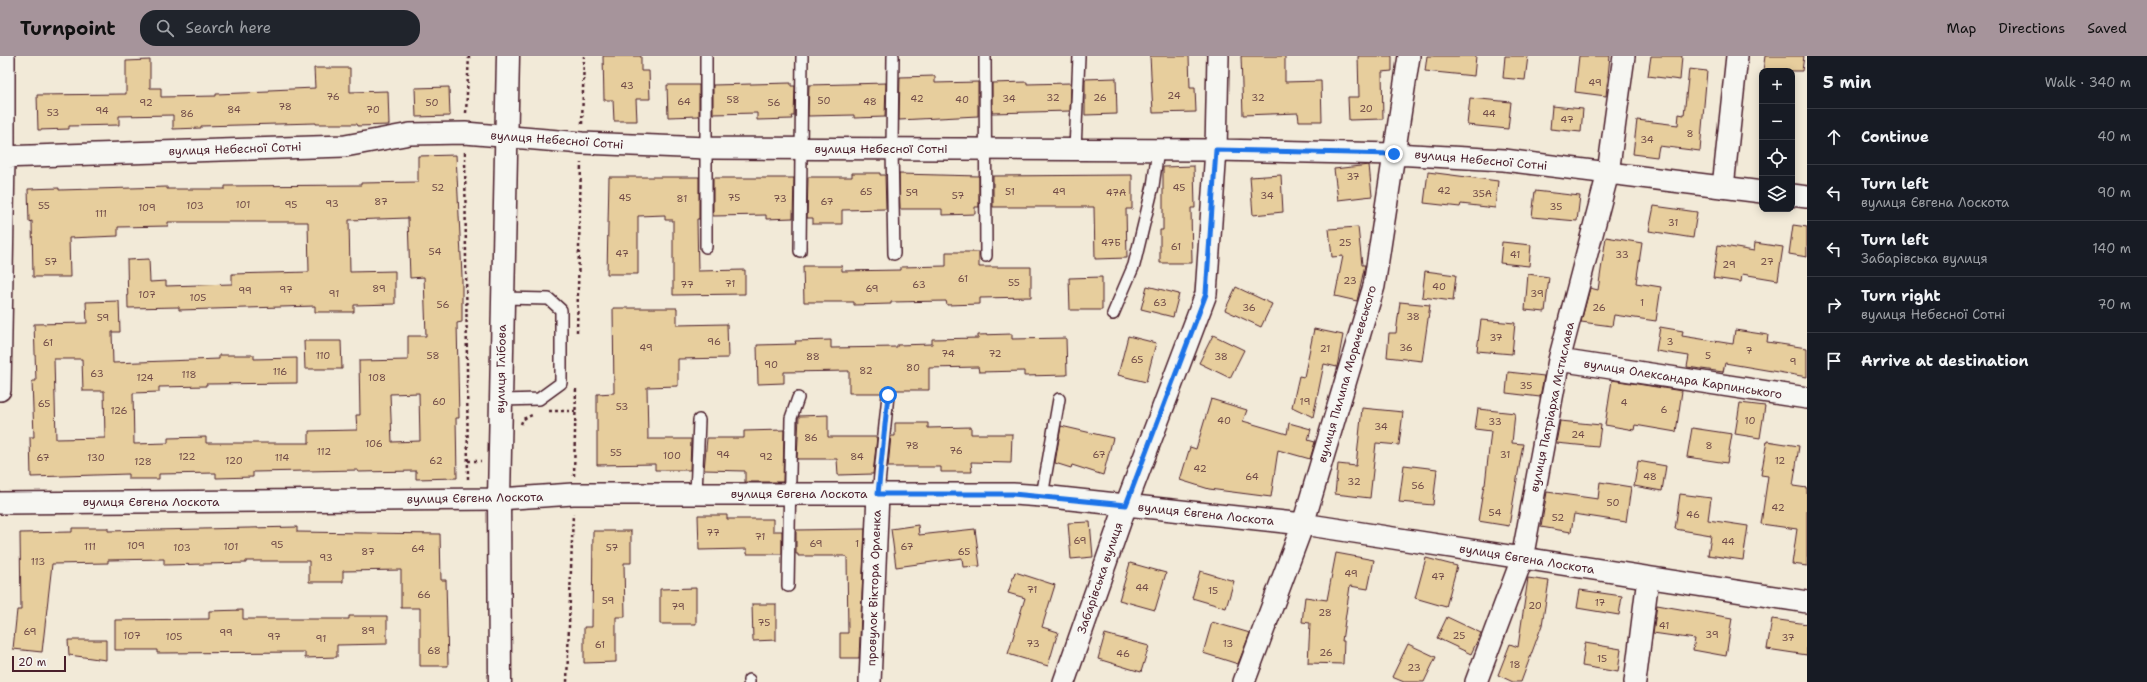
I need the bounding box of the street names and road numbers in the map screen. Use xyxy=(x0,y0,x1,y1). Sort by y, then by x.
street label: вулиця Небесної Сотні xyxy=(490,127,624,153)
street label: вулиця Небесної Сотні xyxy=(168,139,302,159)
street label: вулиця Небесної Сотні xyxy=(814,141,948,157)
street label: вулиця Небесної Сотні xyxy=(1414,146,1548,174)
street label: вулиця Пилипа Морачевського xyxy=(1314,283,1380,465)
street label: вулиця Патріарха Мстислава xyxy=(1526,320,1578,494)
street label: вулиця Глібова xyxy=(492,324,510,414)
street label: вулиця Олександра Карпинського xyxy=(1583,355,1783,403)
street label: вулиця Євгена Лоскота xyxy=(731,486,868,502)
street label: вулиця Євгена Лоскота xyxy=(407,489,544,507)
street label: вулиця Євгена Лоскота xyxy=(83,494,220,510)
street label: вулиця Євгена Лоскота xyxy=(1137,499,1275,529)
street label: провулок Віктора Орленка xyxy=(863,509,885,666)
street label: Забарівська вулиця xyxy=(1073,520,1127,636)
street label: вулиця Євгена Лоскота xyxy=(1458,540,1596,578)

